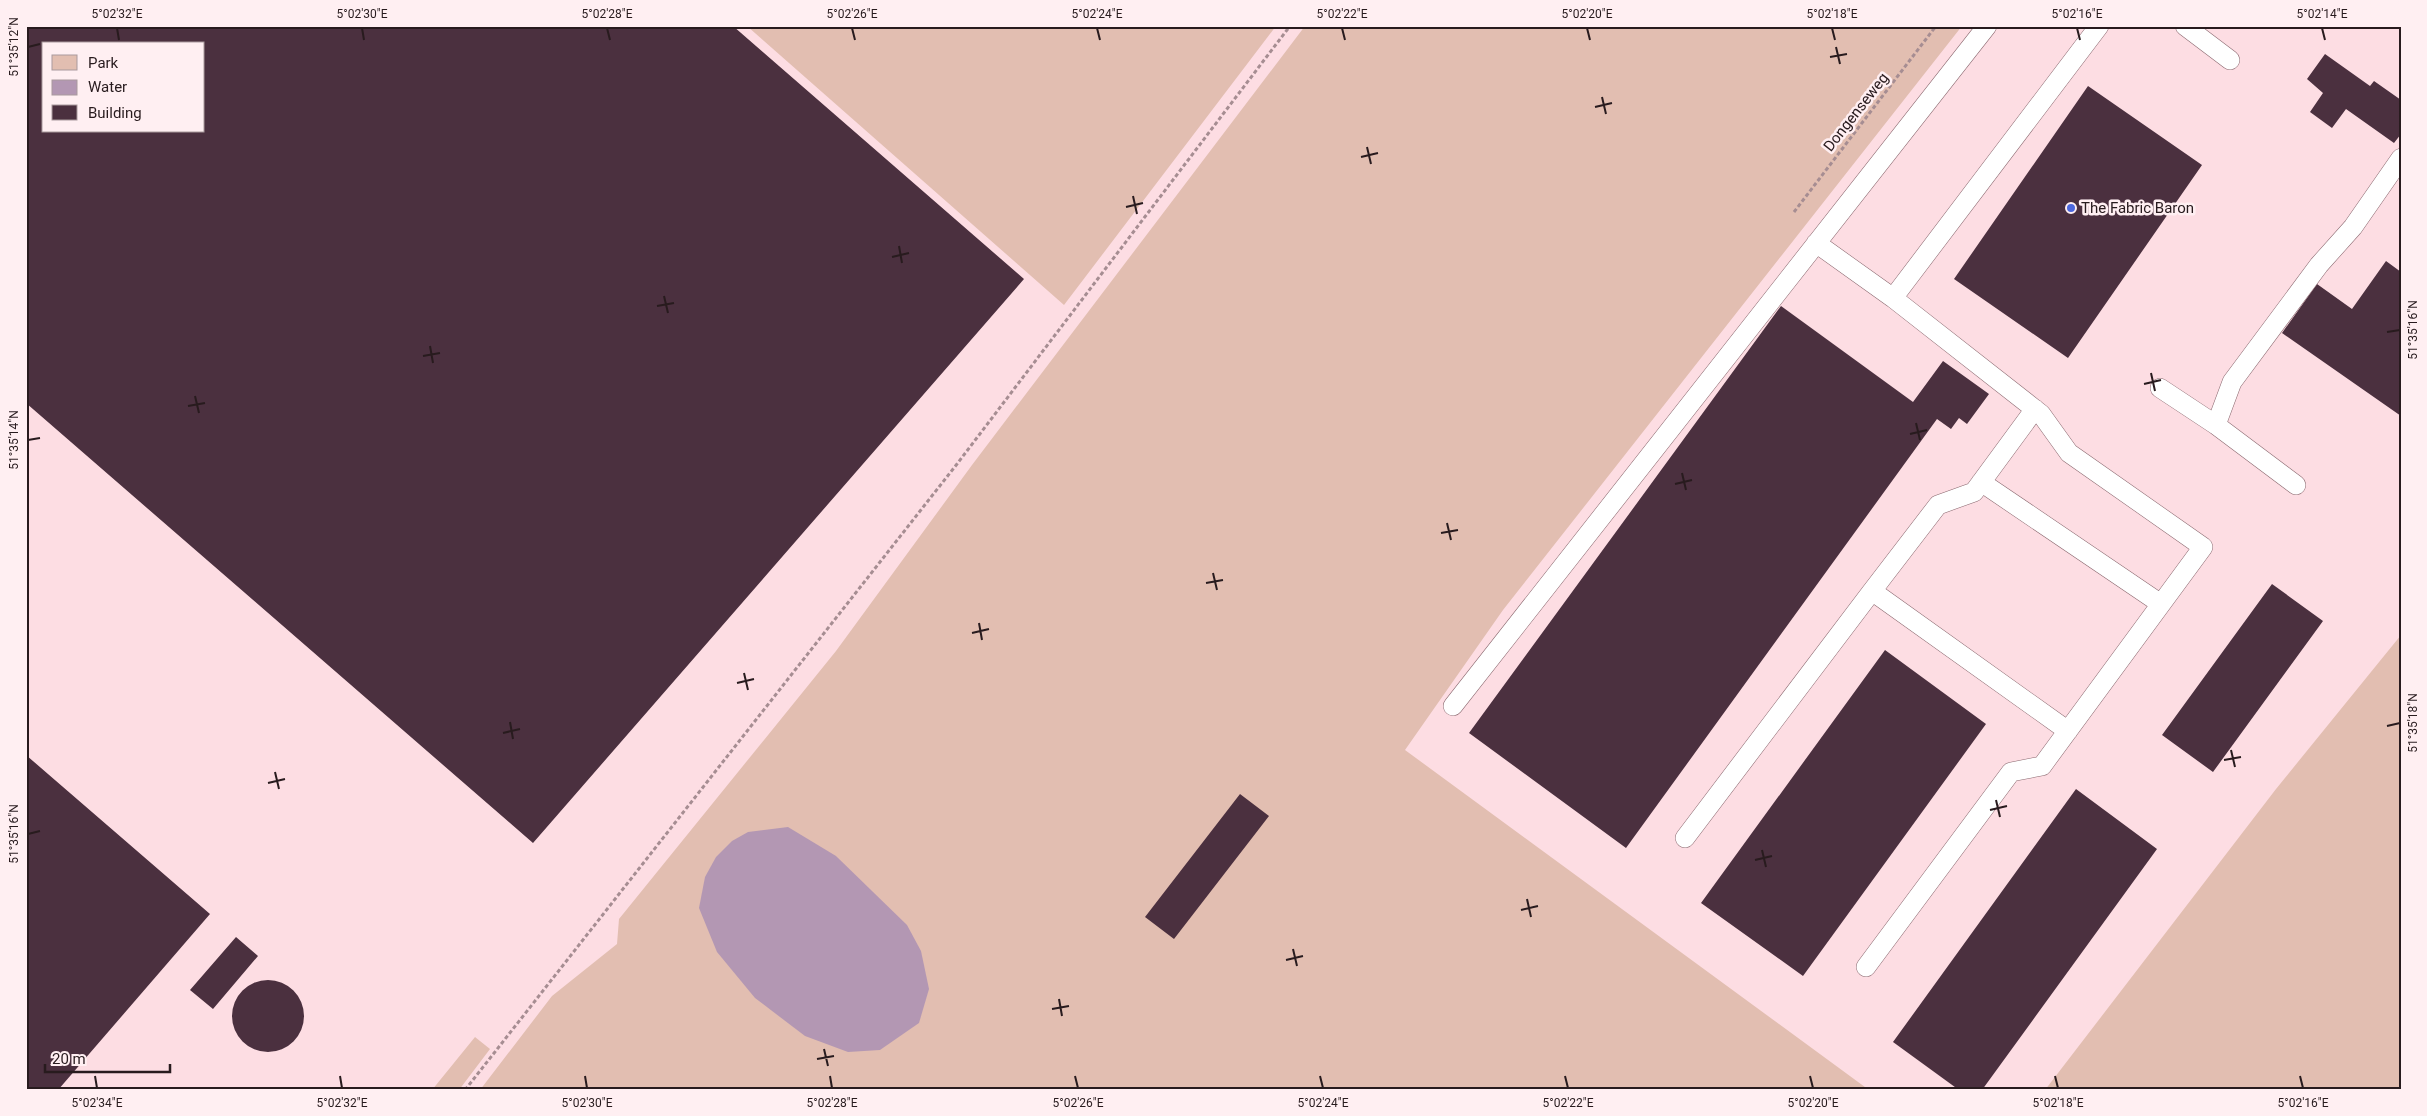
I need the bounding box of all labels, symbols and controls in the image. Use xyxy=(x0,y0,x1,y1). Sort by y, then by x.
text: 5°02'32"E xyxy=(92,7,143,21)
text: 5°02'30"E xyxy=(337,7,388,21)
text: 5°02'28"E xyxy=(582,7,633,21)
text: 5°02'26"E xyxy=(827,7,878,21)
text: 5°02'24"E xyxy=(1072,7,1123,21)
text: 5°02'22"E xyxy=(1317,7,1368,21)
text: 5°02'20"E xyxy=(1562,7,1613,21)
text: 5°02'18"E xyxy=(1807,7,1858,21)
text: 5°02'16"E xyxy=(2052,7,2103,21)
text: 5°02'14"E xyxy=(2297,7,2348,21)
text: 51°35'12"N xyxy=(7,17,21,77)
legend xyxy=(42,42,205,132)
text: Park xyxy=(88,54,119,72)
street label: Dongenseweg xyxy=(1820,69,1892,155)
text: Water xyxy=(88,78,127,96)
text: Building xyxy=(88,104,142,122)
place label: The Fabric Baron xyxy=(2081,199,2194,217)
marker: The Fabric Baron xyxy=(2065,202,2077,214)
text: 51°35'16"N xyxy=(2406,300,2420,360)
text: 51°35'14"N xyxy=(7,410,21,470)
text: 51°35'18"N xyxy=(2406,693,2420,753)
text: 51°35'16"N xyxy=(7,804,21,864)
scale bar xyxy=(45,1041,170,1073)
text: 20 m xyxy=(52,1050,86,1068)
text: 5°02'34"E xyxy=(72,1096,123,1110)
text: 5°02'32"E xyxy=(317,1096,368,1110)
text: 5°02'30"E xyxy=(562,1096,613,1110)
text: 5°02'28"E xyxy=(807,1096,858,1110)
text: 5°02'26"E xyxy=(1053,1096,1104,1110)
text: 5°02'24"E xyxy=(1298,1096,1349,1110)
text: 5°02'22"E xyxy=(1543,1096,1594,1110)
text: 5°02'20"E xyxy=(1788,1096,1839,1110)
text: 5°02'18"E xyxy=(2033,1096,2084,1110)
text: 5°02'16"E xyxy=(2278,1096,2329,1110)

